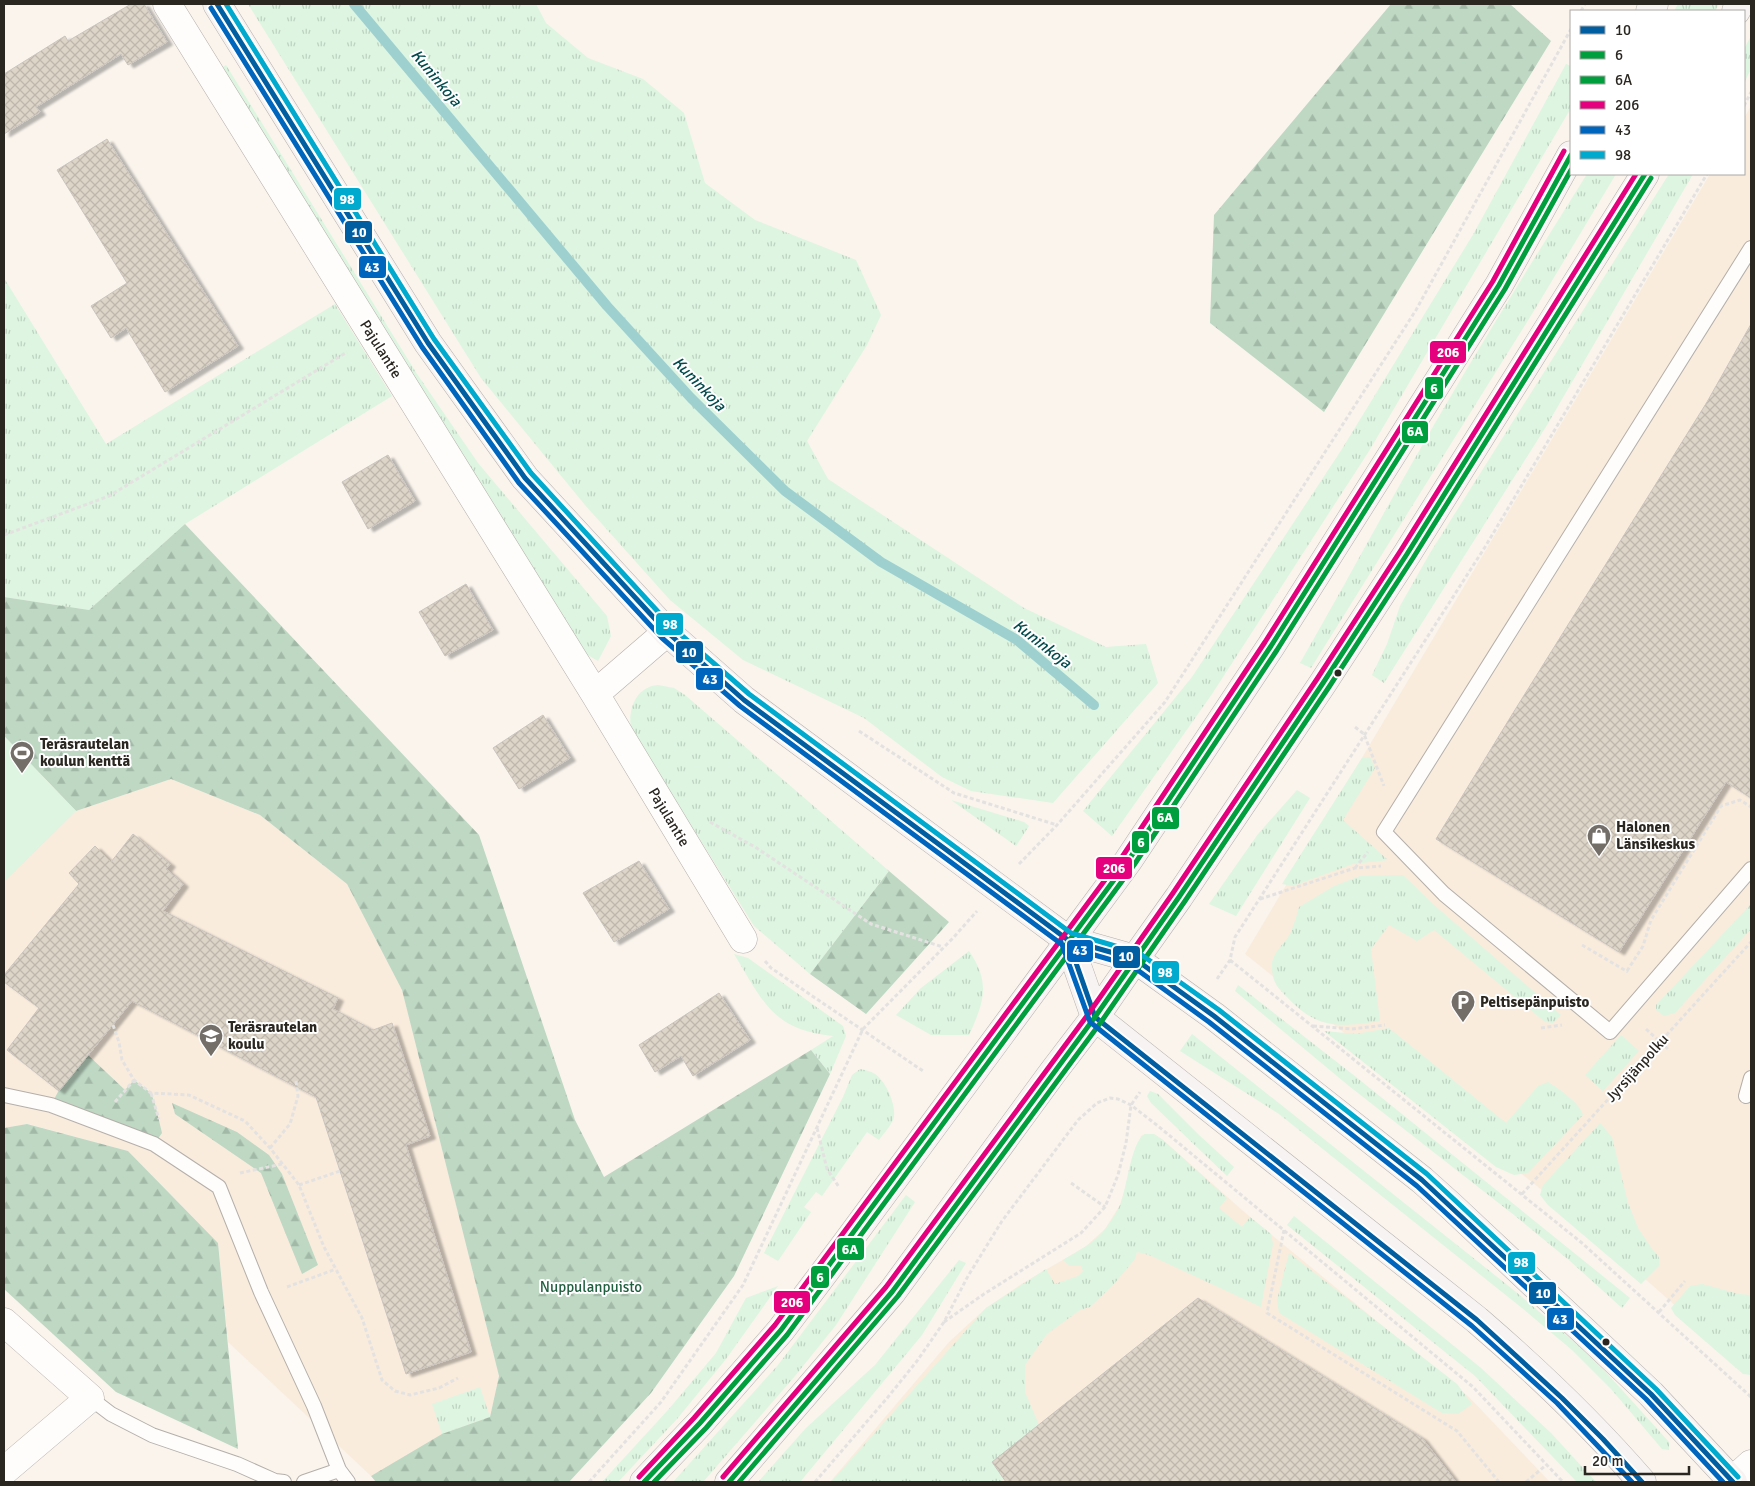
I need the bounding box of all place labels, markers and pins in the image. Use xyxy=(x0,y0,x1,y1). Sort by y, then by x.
unlabelled marker xyxy=(1333,668,1343,678)
place label: Teräsrautelan koulun kenttä xyxy=(40,735,130,770)
sports icon: Teräsrautelan koulun kenttä xyxy=(9,740,35,774)
place label: Halonen Länsikeskus xyxy=(1616,818,1695,853)
shop icon: Halonen Länsikeskus xyxy=(1586,823,1612,857)
parking icon: Peltisepänpuisto xyxy=(1450,989,1476,1023)
place label: Peltisepänpuisto xyxy=(1480,993,1590,1011)
place label: Teräsrautelan koulu xyxy=(228,1018,317,1053)
school or university icon: Teräsrautelan koulu xyxy=(198,1023,224,1057)
unlabelled marker xyxy=(1601,1337,1611,1347)

